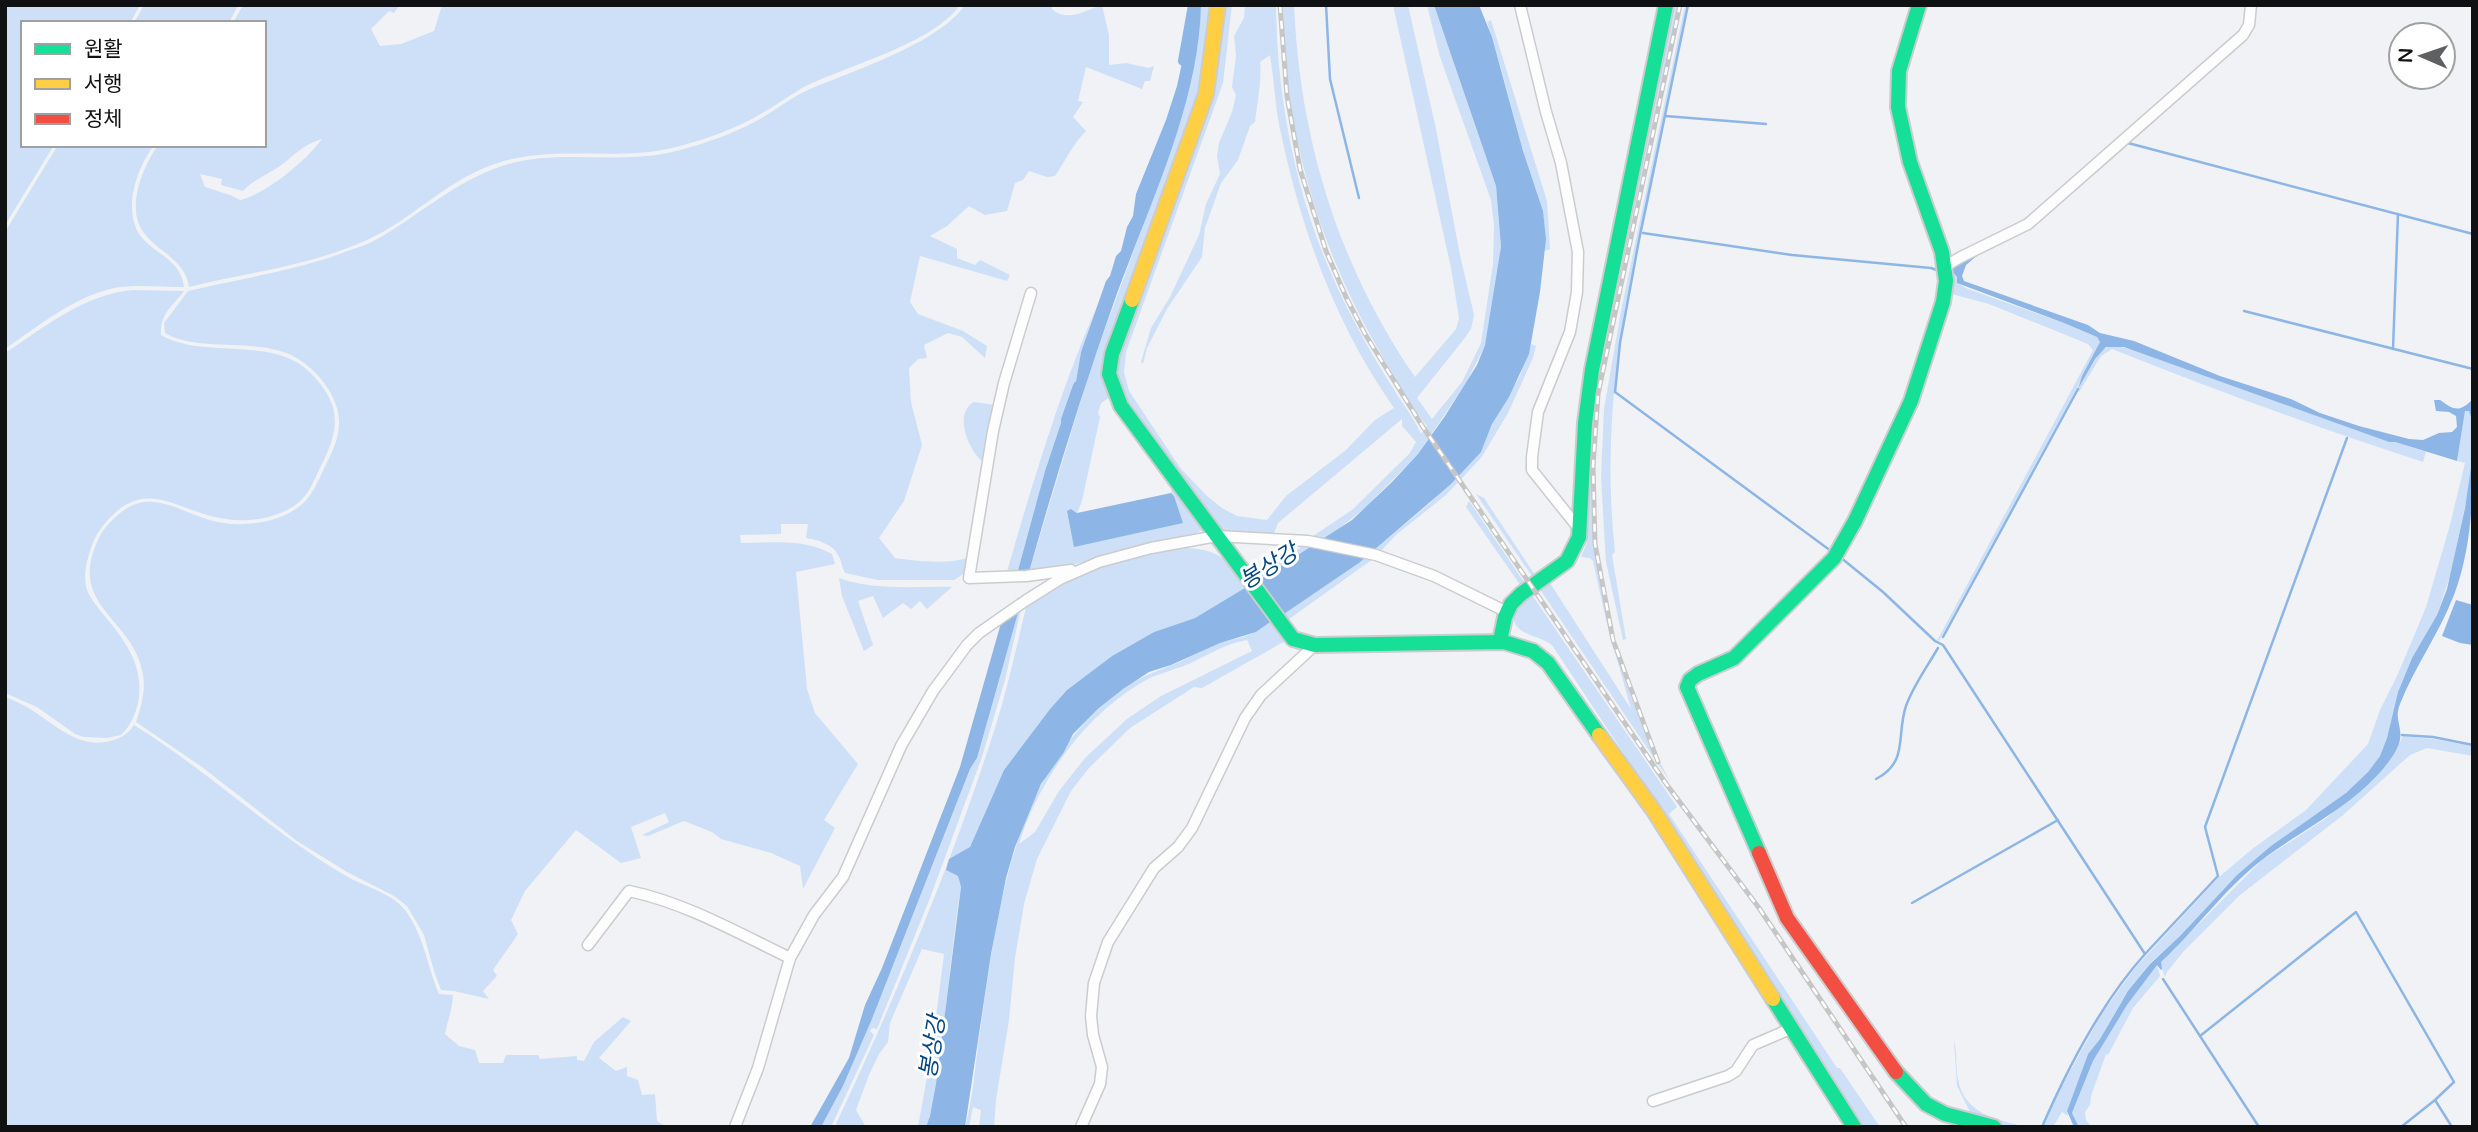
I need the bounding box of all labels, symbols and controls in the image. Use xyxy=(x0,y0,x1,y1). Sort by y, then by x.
legend xyxy=(21,21,266,147)
north arrow xyxy=(2387,21,2457,91)
text: 원활 xyxy=(84,37,123,62)
text: N xyxy=(2395,47,2417,63)
text: 서행 xyxy=(84,72,123,97)
text: 정체 xyxy=(84,107,123,132)
water label: 봉상강 xyxy=(1235,537,1306,596)
water label: 봉상강 xyxy=(914,1011,952,1081)

